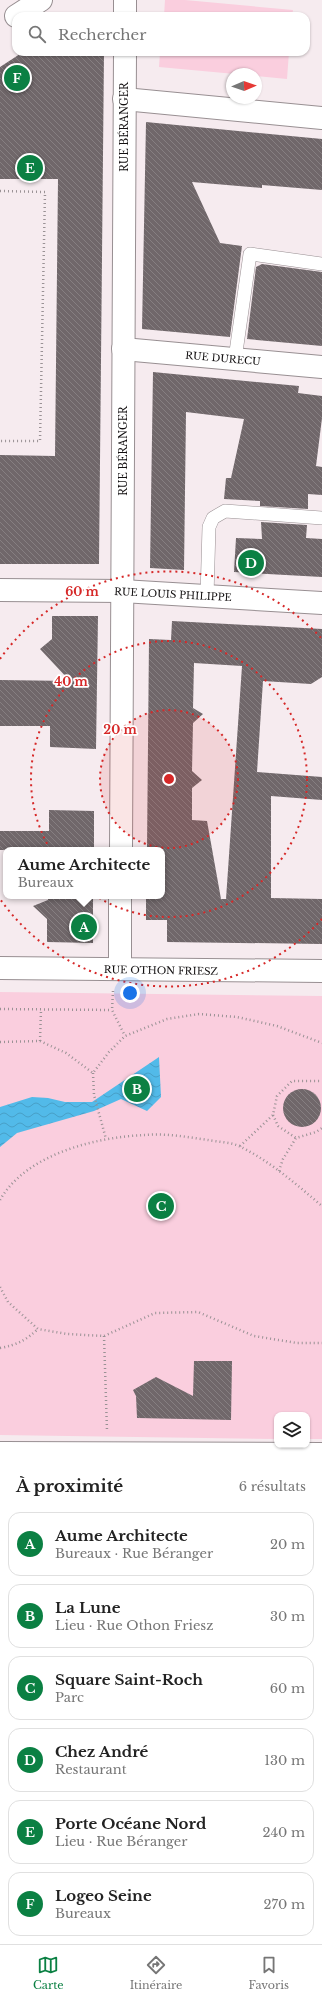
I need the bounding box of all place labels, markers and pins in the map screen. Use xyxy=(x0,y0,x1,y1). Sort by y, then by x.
pin: F xyxy=(4,63,30,93)
pin: E xyxy=(17,153,43,183)
pin: D xyxy=(238,548,264,578)
centre of rings xyxy=(162,772,176,786)
pin: A xyxy=(71,912,97,942)
pin: B xyxy=(124,1074,150,1104)
pin: C xyxy=(148,1191,174,1221)

